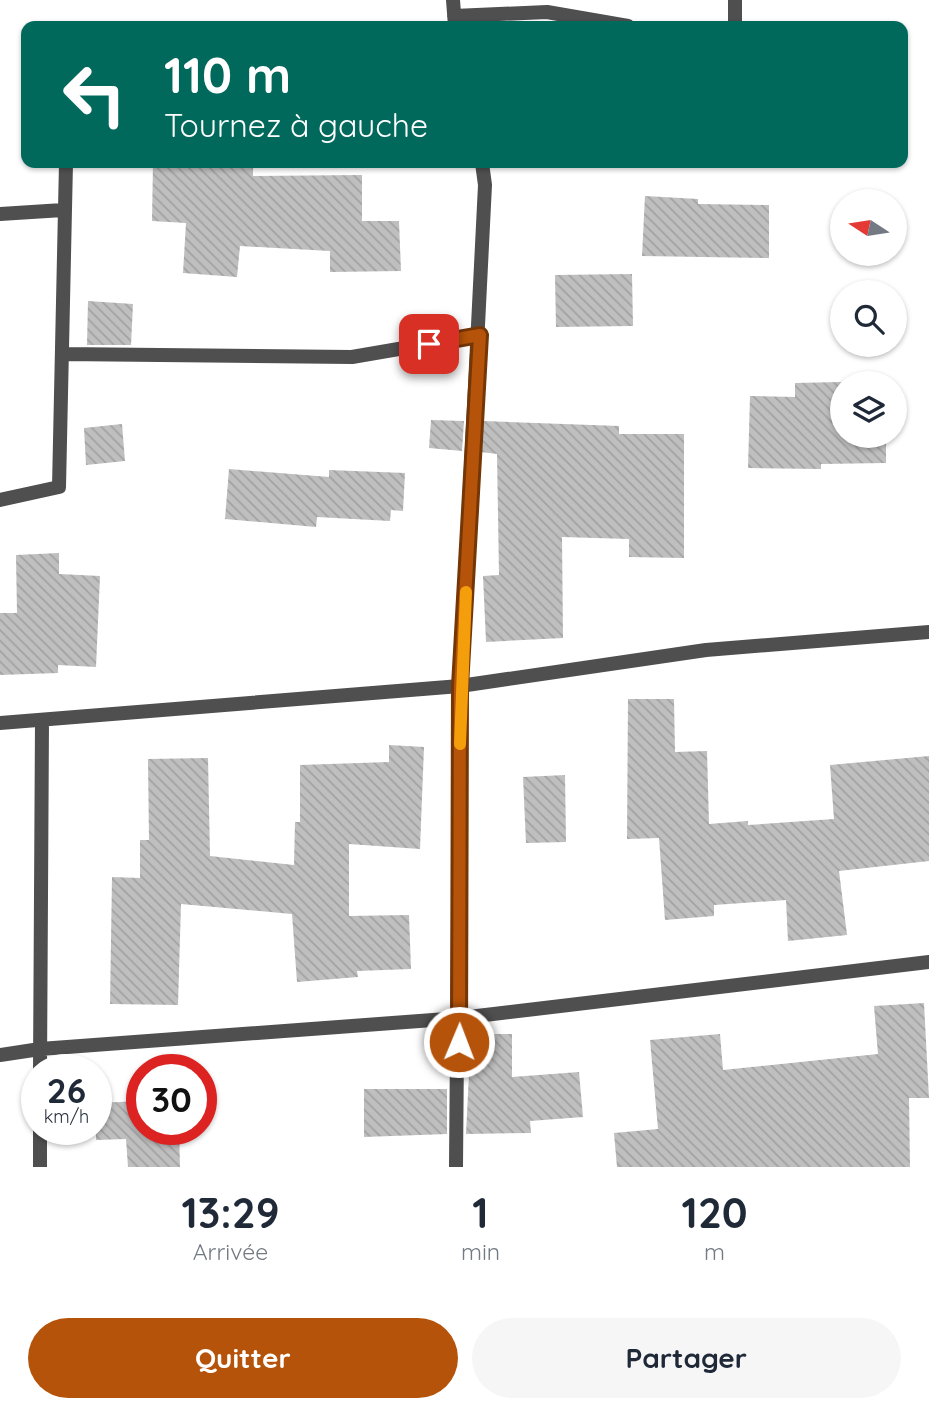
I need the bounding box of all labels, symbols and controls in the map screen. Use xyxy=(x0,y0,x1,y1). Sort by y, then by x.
text: 110 m xyxy=(164,44,291,105)
icon: left xyxy=(49,49,140,140)
text: Tournez à gauche xyxy=(164,105,428,145)
north arrow xyxy=(830,189,906,266)
map controls xyxy=(830,189,907,448)
button: search xyxy=(830,280,907,357)
pin xyxy=(399,314,459,374)
icon: arrive xyxy=(410,325,448,363)
button: layers xyxy=(830,371,907,448)
position arrow xyxy=(422,1005,496,1079)
speed limit sign: 30 xyxy=(126,1054,217,1145)
text: 26 xyxy=(47,1068,86,1112)
text: km/h xyxy=(44,1105,89,1128)
text: 13:29 xyxy=(181,1186,280,1239)
text: 1 xyxy=(472,1186,489,1239)
text: 120 xyxy=(682,1186,748,1239)
text: Arrivée xyxy=(193,1237,268,1266)
text: min xyxy=(461,1237,500,1266)
text: m xyxy=(704,1237,725,1266)
button: Quitter xyxy=(28,1318,458,1398)
button: Partager xyxy=(472,1318,901,1398)

